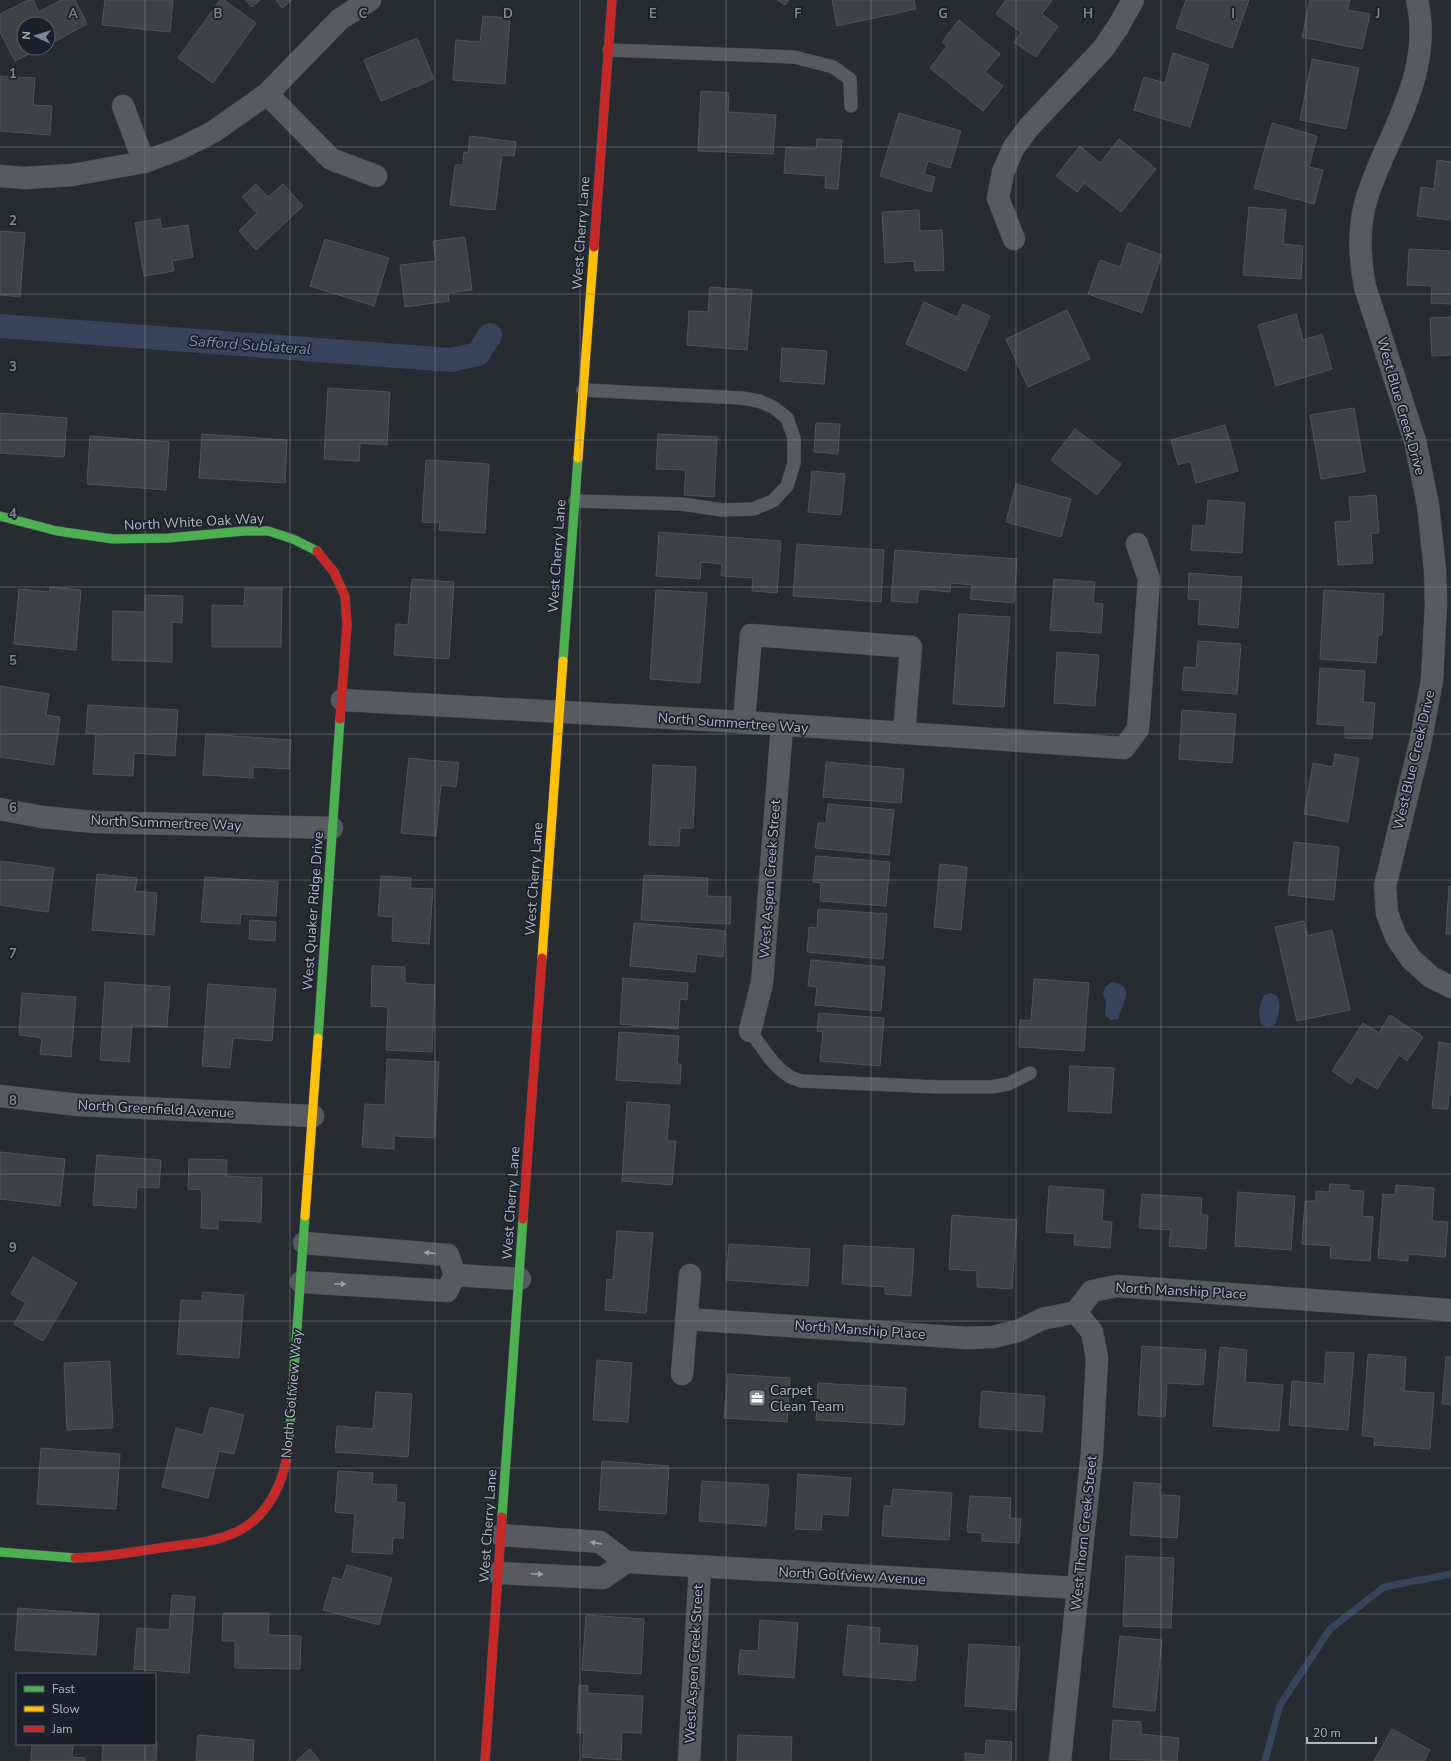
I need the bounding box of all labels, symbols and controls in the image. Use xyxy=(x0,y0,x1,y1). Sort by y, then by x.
text: A xyxy=(68,5,78,23)
text: B xyxy=(214,5,223,23)
text: C xyxy=(359,5,368,23)
text: D xyxy=(503,5,513,23)
text: E xyxy=(649,5,657,23)
text: F xyxy=(794,5,802,23)
text: G xyxy=(938,5,948,23)
text: H xyxy=(1083,5,1093,23)
text: I xyxy=(1231,5,1235,23)
text: J xyxy=(1375,5,1380,23)
north arrow xyxy=(16,16,56,56)
text: N xyxy=(19,31,34,40)
text: 1 xyxy=(9,65,17,83)
street label: West Cherry Lane xyxy=(568,176,594,290)
text: 2 xyxy=(9,212,17,230)
water label: Safford Sublateral xyxy=(188,331,312,359)
street label: West Blue Creek Drive xyxy=(1372,335,1430,477)
text: 3 xyxy=(9,358,17,376)
street label: West Cherry Lane xyxy=(544,499,570,613)
text: 4 xyxy=(9,505,17,523)
street label: North White Oak Way xyxy=(123,509,265,535)
text: 5 xyxy=(9,652,17,670)
street label: West Blue Creek Drive xyxy=(1389,688,1439,832)
street label: North Summertree Way xyxy=(657,708,810,738)
text: 6 xyxy=(9,799,17,817)
street label: West Aspen Creek Street xyxy=(755,799,785,959)
street label: North Summertree Way xyxy=(90,811,242,835)
street label: West Cherry Lane xyxy=(521,822,547,936)
street label: West Quaker Ridge Drive xyxy=(298,831,328,991)
text: 7 xyxy=(9,945,17,963)
text: 8 xyxy=(9,1092,17,1110)
street label: North Greenfield Avenue xyxy=(77,1095,235,1123)
street label: West Cherry Lane xyxy=(498,1146,524,1260)
text: 9 xyxy=(9,1239,17,1257)
one-way arrow xyxy=(424,1250,436,1257)
street label: North Manship Place xyxy=(1115,1278,1247,1304)
one-way arrow xyxy=(334,1281,346,1288)
street label: North Manship Place xyxy=(794,1316,926,1344)
street label: North Golfview Way xyxy=(277,1328,307,1459)
place label: Carpet Clean Team xyxy=(770,1381,844,1416)
office icon: Carpet Clean Team xyxy=(747,1388,767,1408)
street label: West Thorn Creek Street xyxy=(1066,1454,1102,1612)
street label: West Cherry Lane xyxy=(475,1469,501,1583)
one-way arrow xyxy=(589,1540,602,1546)
street label: North Golfview Avenue xyxy=(778,1563,926,1589)
one-way arrow xyxy=(531,1571,543,1578)
street label: West Aspen Creek Street xyxy=(680,1584,708,1744)
legend xyxy=(16,1673,156,1745)
text: Fast xyxy=(52,1681,75,1697)
text: Slow xyxy=(52,1701,80,1717)
scale bar xyxy=(1307,1719,1376,1745)
text: Jam xyxy=(51,1721,73,1737)
text: 20 m xyxy=(1313,1725,1341,1741)

